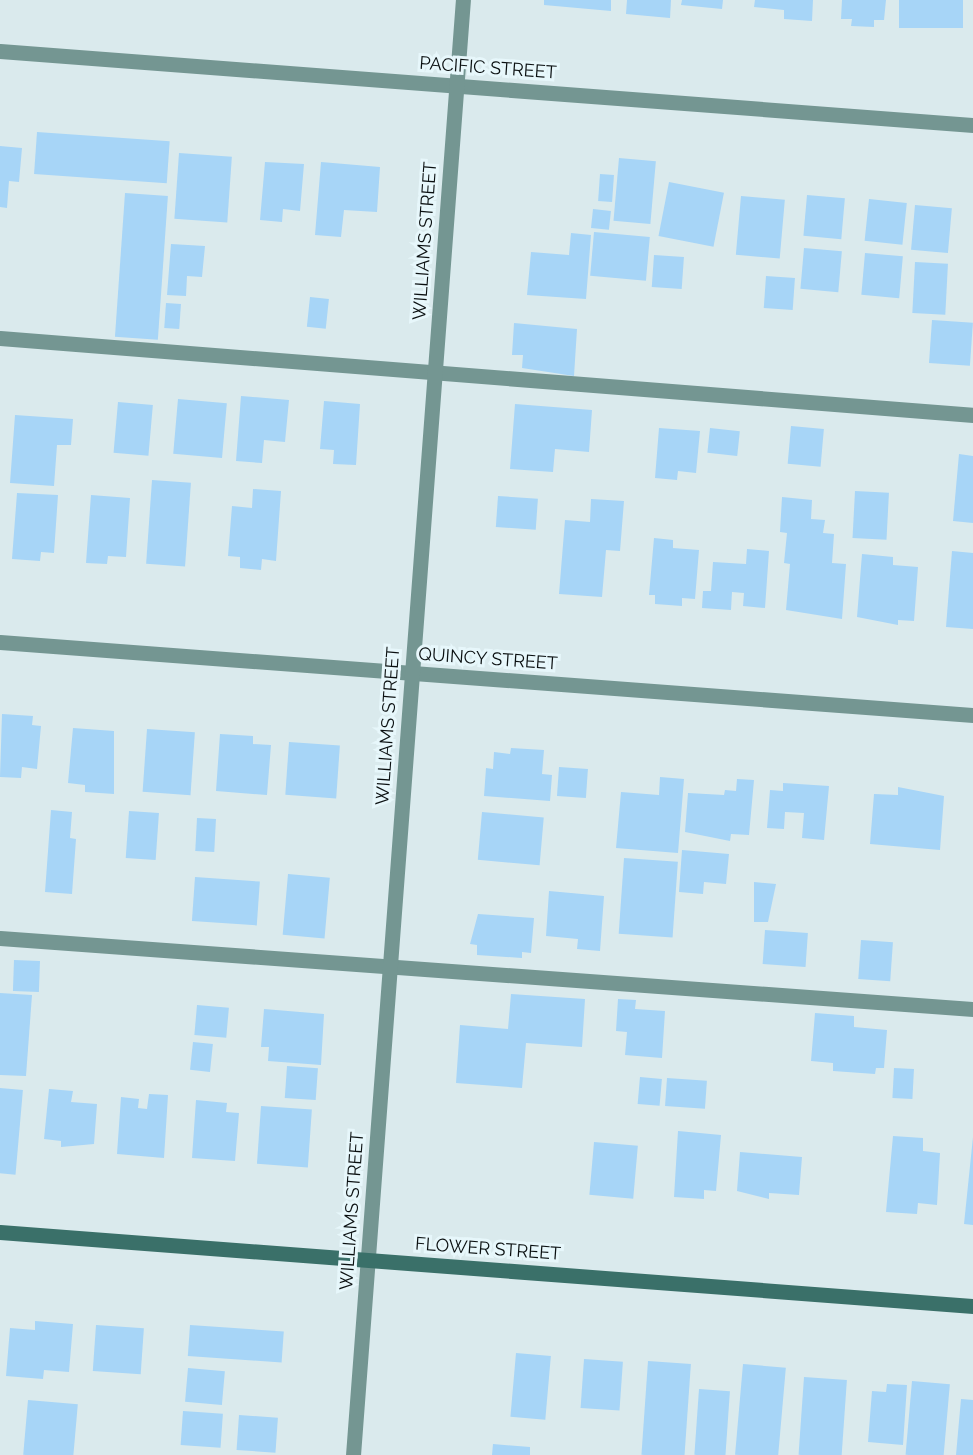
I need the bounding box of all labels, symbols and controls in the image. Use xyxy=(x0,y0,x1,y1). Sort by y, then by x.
street label: PACIFIC STREET xyxy=(419,52,557,84)
street label: WILLIAMS STREET xyxy=(409,161,441,321)
street label: QUINCY STREET xyxy=(417,643,559,675)
street label: WILLIAMS STREET xyxy=(372,646,404,806)
street label: WILLIAMS STREET xyxy=(336,1131,368,1291)
street label: FLOWER STREET xyxy=(414,1233,562,1265)

